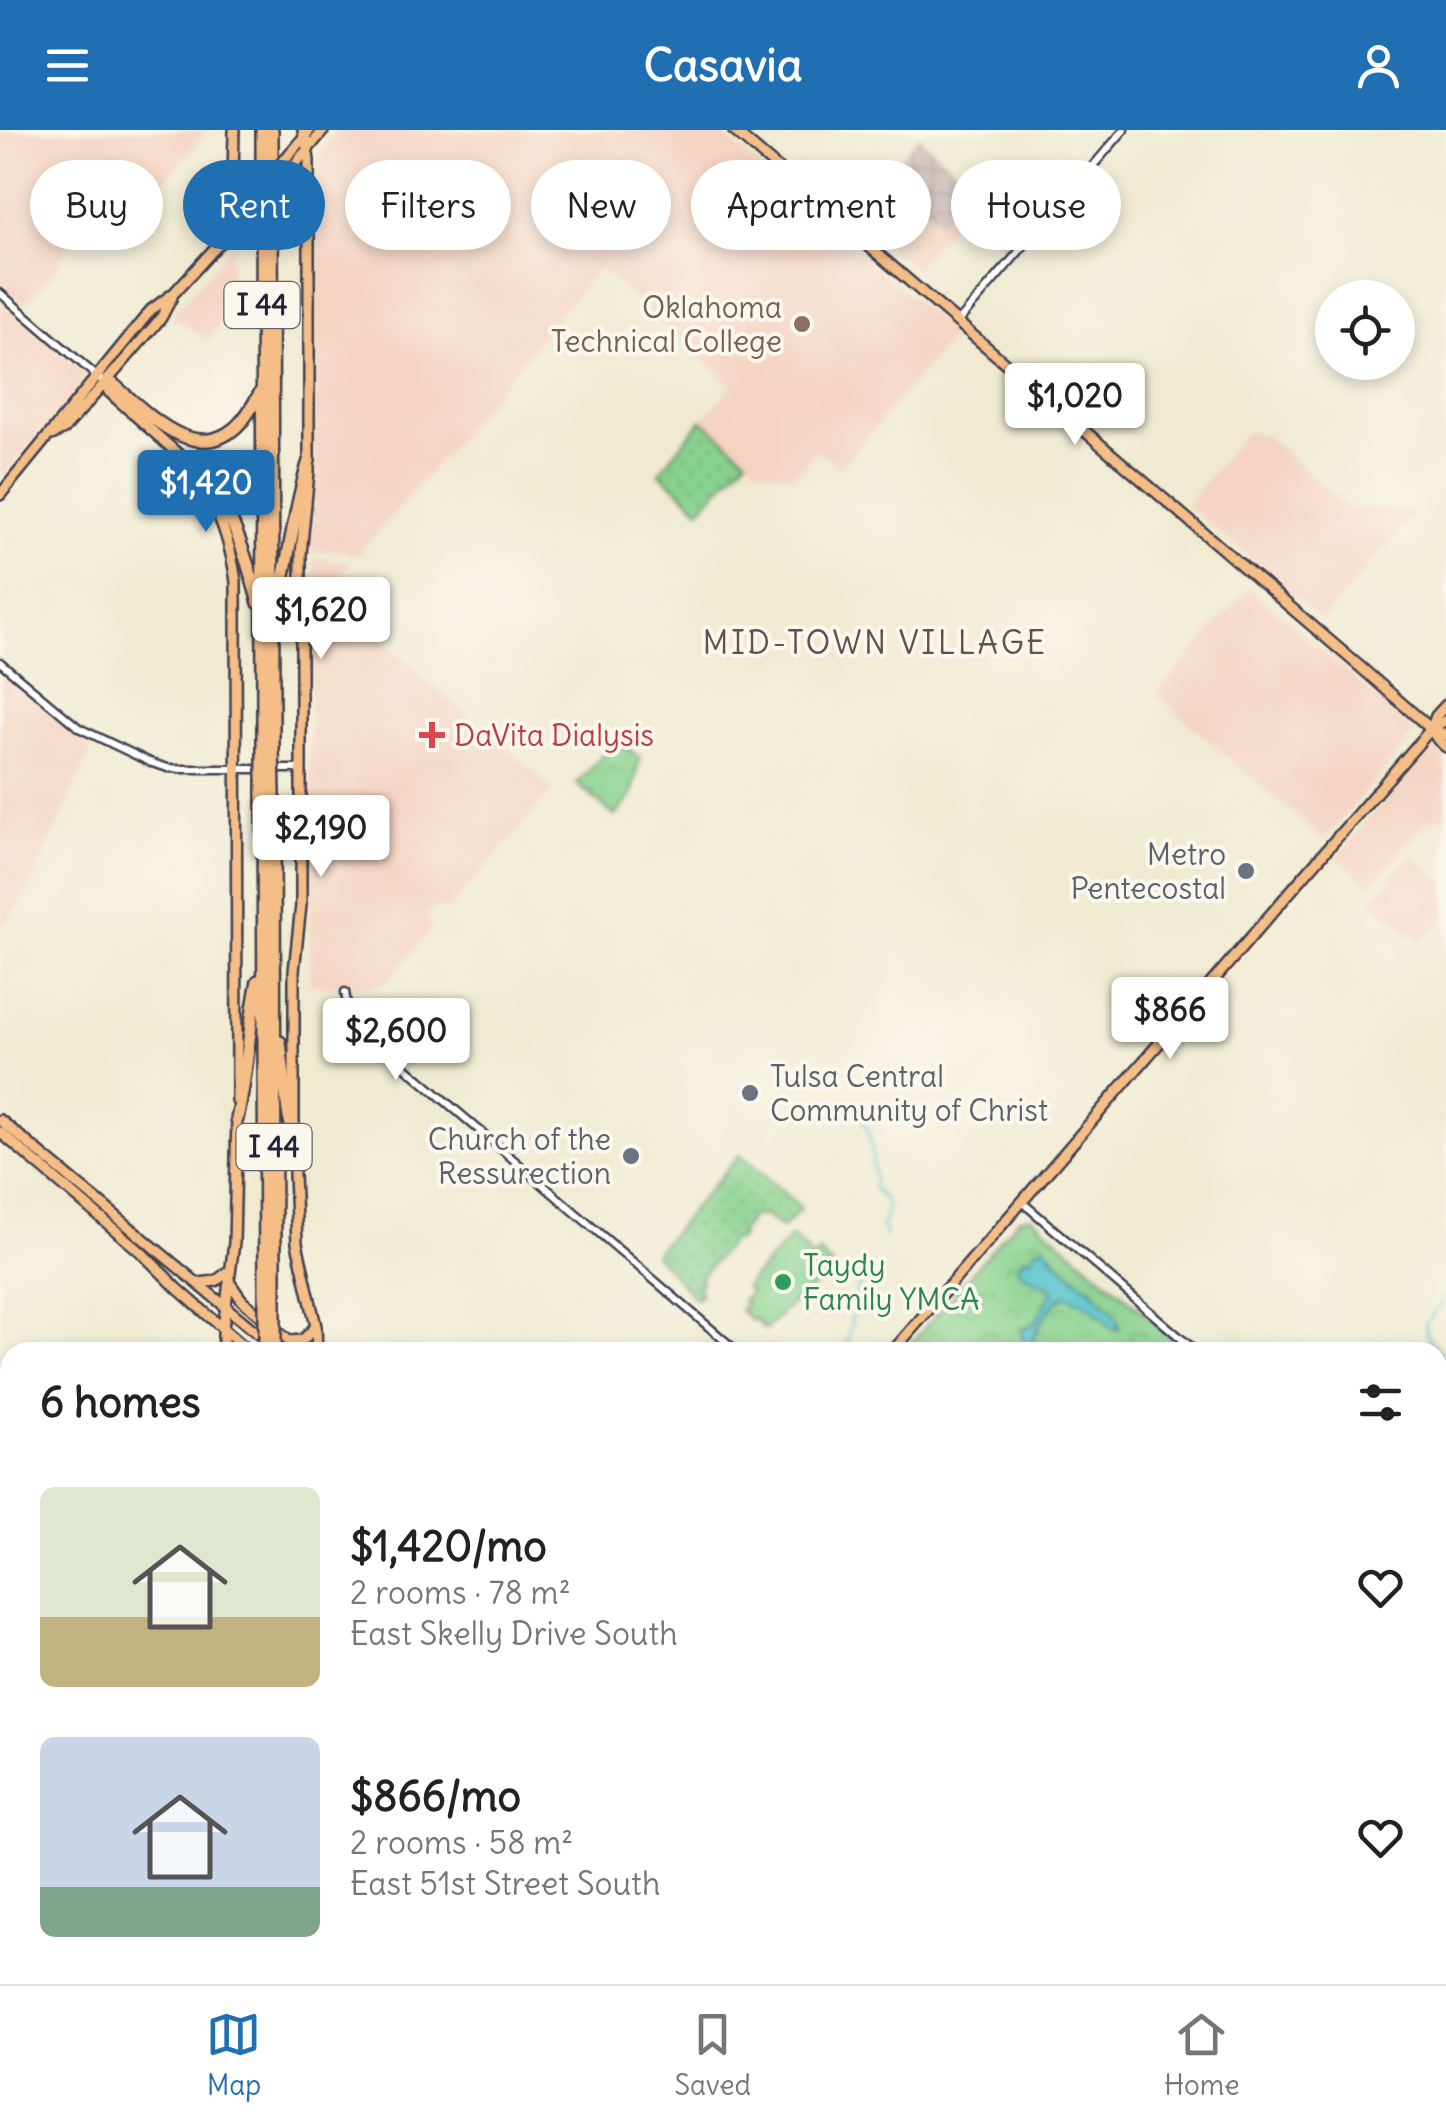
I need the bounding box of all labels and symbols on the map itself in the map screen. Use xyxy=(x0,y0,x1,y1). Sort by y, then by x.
road number: I 44 xyxy=(224,282,300,328)
place label: Oklahoma Technical College xyxy=(551,288,782,360)
marker: Oklahoma Technical College xyxy=(791,313,813,335)
pin: $1,020 xyxy=(994,363,1156,448)
pin: $1,420 xyxy=(125,450,287,535)
pin: $1,620 xyxy=(240,577,402,662)
district label: MID-TOWN VILLAGE xyxy=(702,622,1048,663)
place label: DaVita Dialysis xyxy=(454,716,654,754)
marker: DaVita Dialysis xyxy=(419,722,445,748)
pin: $2,190 xyxy=(240,795,402,880)
place label: Metro Pentecostal xyxy=(1070,835,1226,907)
marker: Metro Pentecostal xyxy=(1235,860,1257,882)
pin: $866 xyxy=(1111,977,1229,1062)
pin: $2,600 xyxy=(315,998,477,1083)
place label: Tulsa Central Community of Christ xyxy=(770,1057,1048,1129)
marker: Tulsa Central Community of Christ xyxy=(739,1082,761,1104)
place label: Church of the Ressurection xyxy=(428,1120,611,1192)
road number: I 44 xyxy=(236,1124,312,1170)
marker: Church of the Ressurection xyxy=(620,1145,642,1167)
place label: Taydy Family YMCA xyxy=(803,1246,980,1318)
marker: Taydy Family YMCA xyxy=(772,1271,794,1293)

